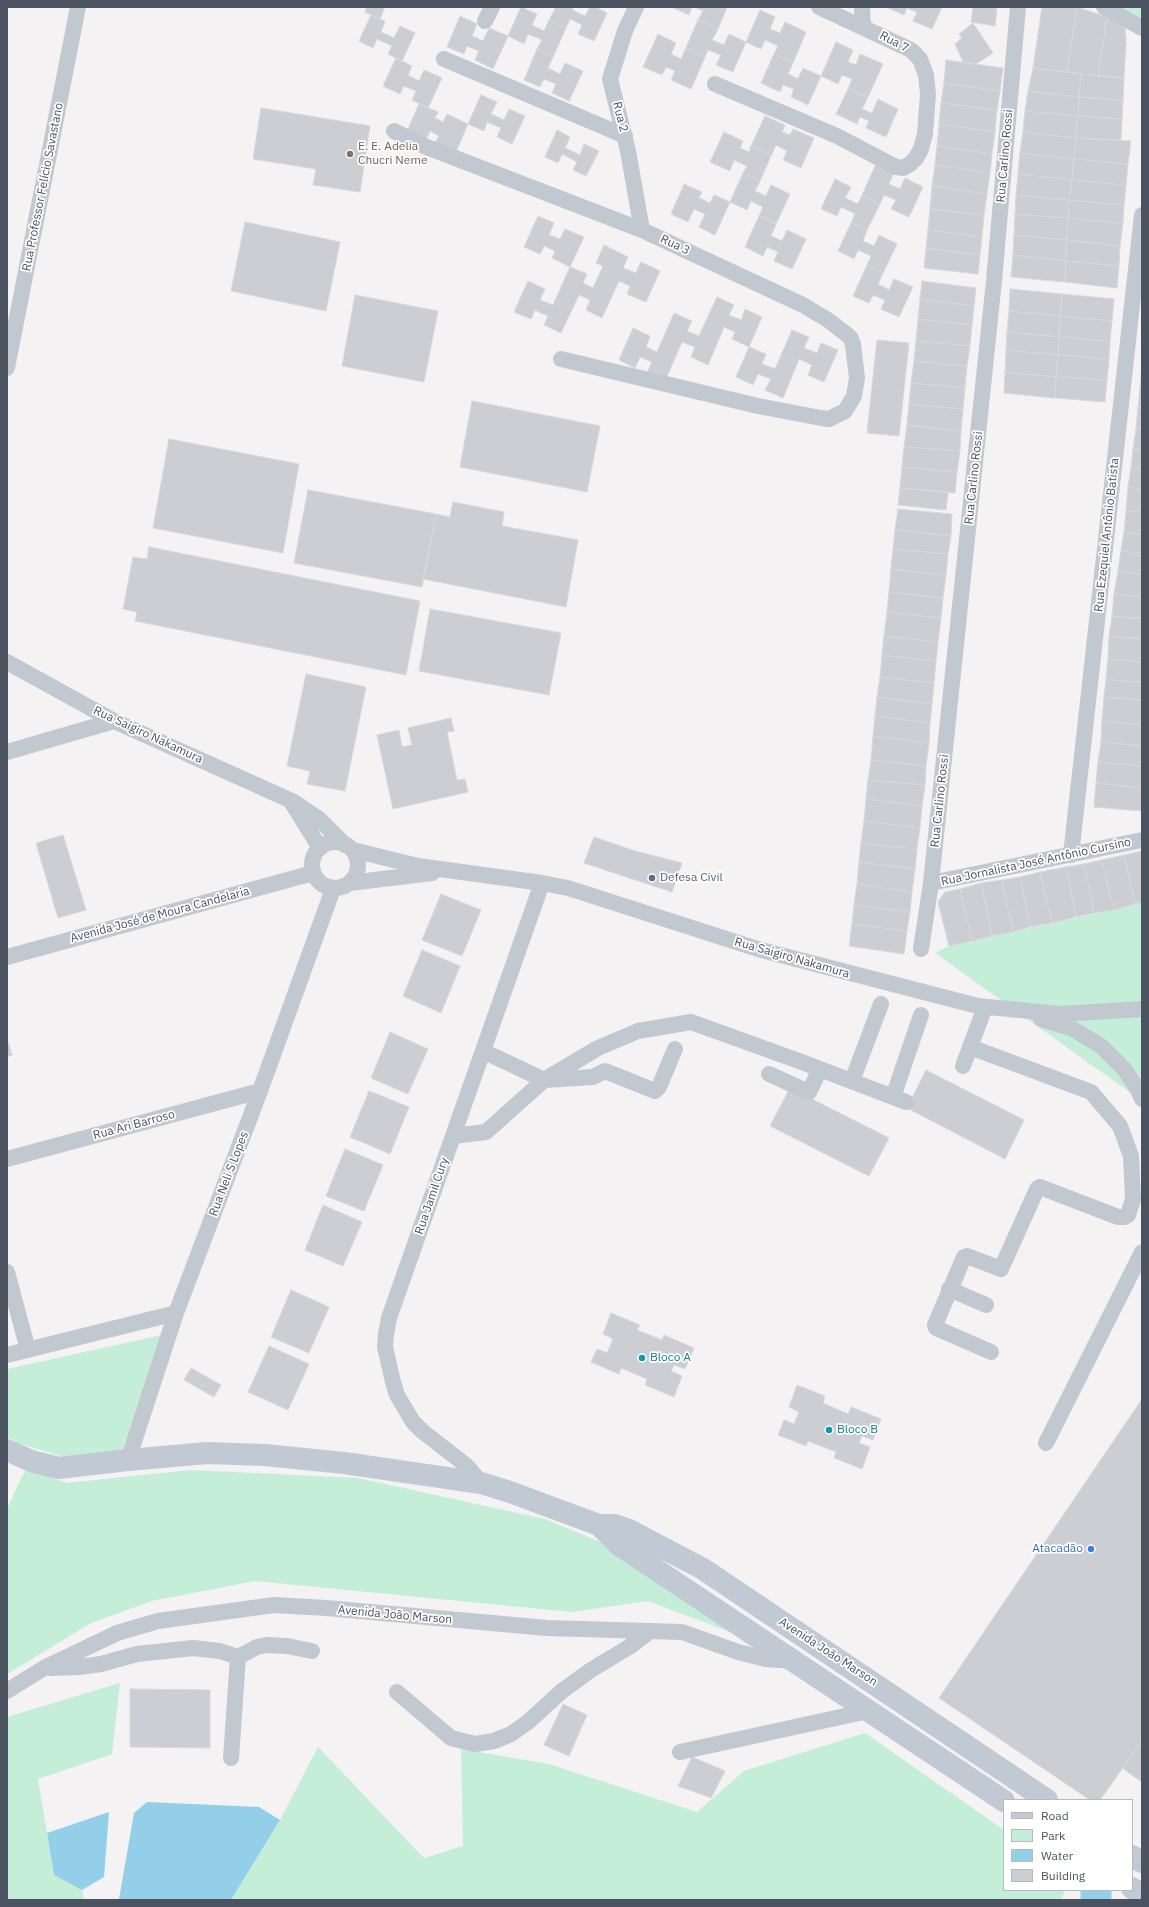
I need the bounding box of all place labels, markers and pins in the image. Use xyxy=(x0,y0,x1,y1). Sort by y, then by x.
place label: E. E. Adelia Chucri Neme xyxy=(358,140,427,168)
marker: E. E. Adelia Chucri Neme xyxy=(345,149,355,159)
place label: Defesa Civil xyxy=(660,871,723,885)
marker: Defesa Civil xyxy=(647,873,657,883)
place label: Bloco A xyxy=(650,1351,691,1365)
marker: Bloco A xyxy=(637,1353,647,1363)
place label: Bloco B xyxy=(837,1423,878,1437)
marker: Bloco B xyxy=(824,1425,834,1435)
place label: Atacadão xyxy=(1032,1542,1083,1556)
marker: Atacadão xyxy=(1086,1544,1096,1554)

